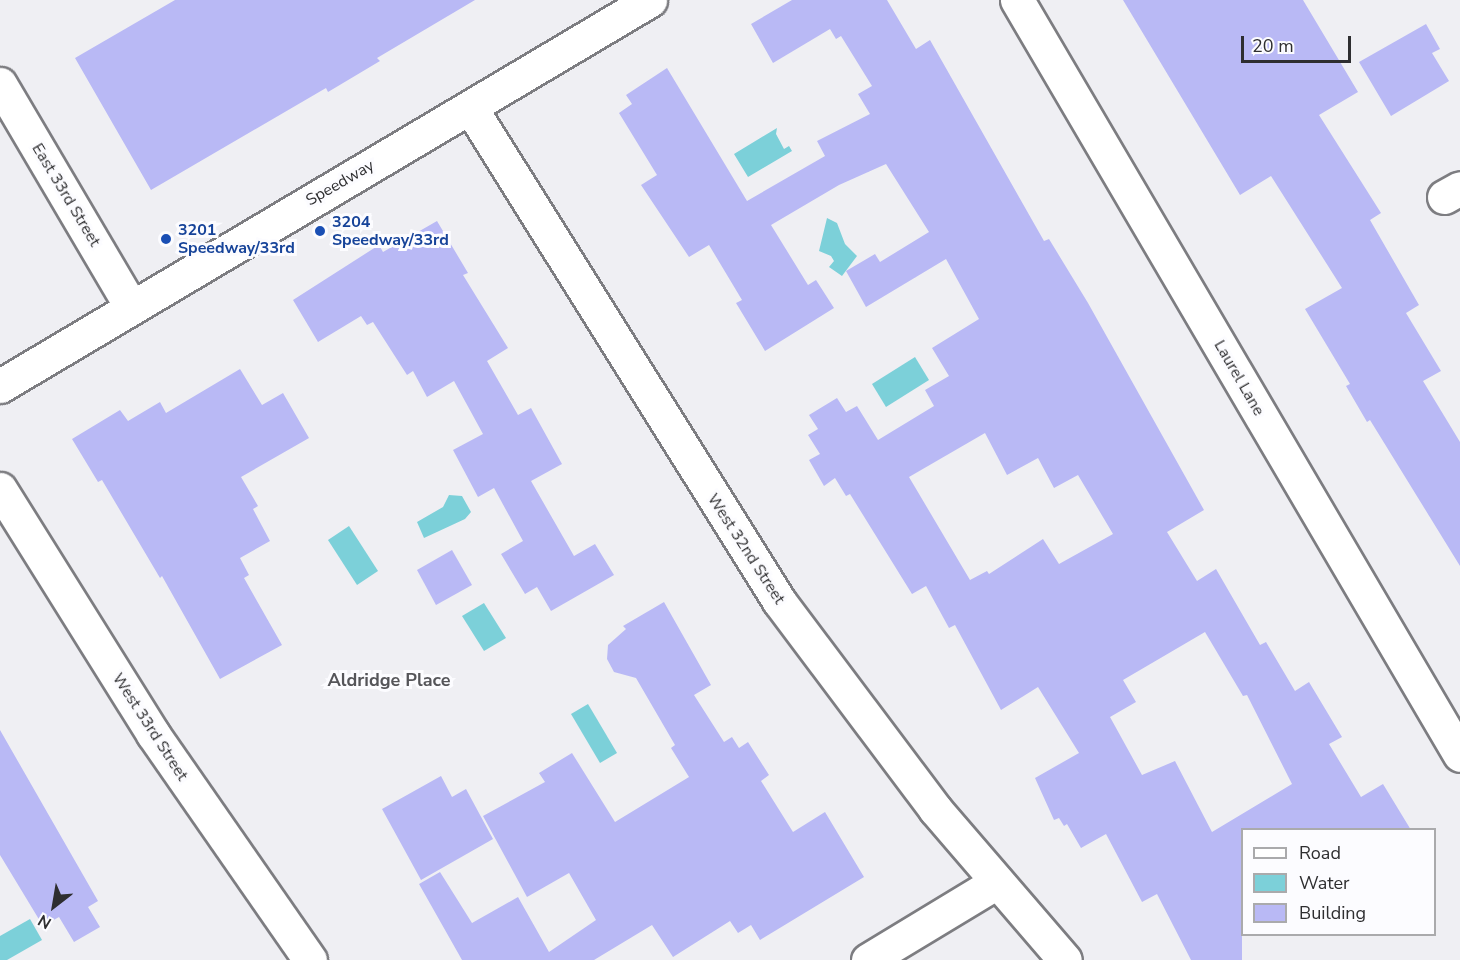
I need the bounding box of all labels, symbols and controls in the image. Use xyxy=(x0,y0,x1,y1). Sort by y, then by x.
scale bar xyxy=(1244,24,1354,62)
text: 20 m xyxy=(1252,34,1294,58)
street label: East 33rd Street xyxy=(28,140,104,250)
street label: Speedway xyxy=(303,156,377,210)
place label: 3204 Speedway/33rd xyxy=(332,212,449,250)
place label: 3201 Speedway/33rd xyxy=(178,220,295,258)
marker: 3204 Speedway/33rd xyxy=(313,224,327,238)
marker: 3201 Speedway/33rd xyxy=(159,232,173,246)
street label: Laurel Lane xyxy=(1210,337,1268,419)
street label: West 32nd Street xyxy=(703,490,789,608)
district label: Aldridge Place xyxy=(327,669,451,691)
street label: West 33rd Street xyxy=(108,670,192,784)
legend xyxy=(1241,828,1436,936)
text: Road xyxy=(1299,841,1341,865)
text: Water xyxy=(1299,871,1350,895)
north arrow xyxy=(24,876,84,936)
text: Building xyxy=(1299,901,1366,925)
text: N xyxy=(34,909,56,934)

